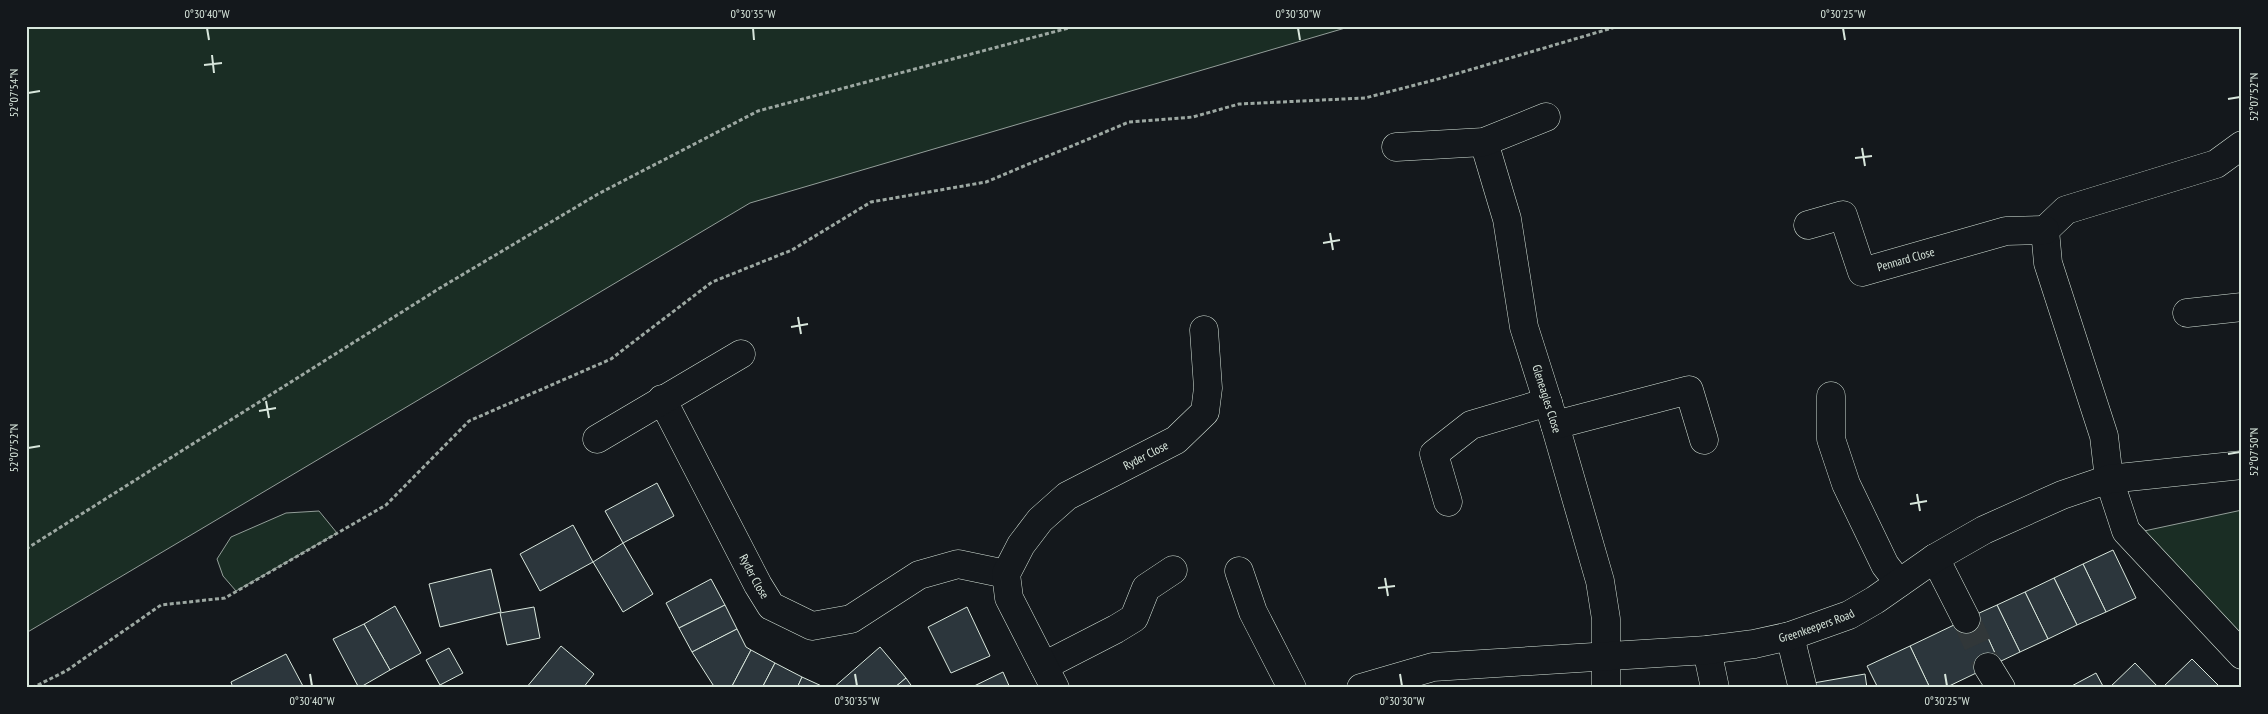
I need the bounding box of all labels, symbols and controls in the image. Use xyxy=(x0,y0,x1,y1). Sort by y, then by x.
text: 0°30'40"W xyxy=(184,6,230,21)
text: 0°30'35"W xyxy=(730,6,776,21)
text: 0°30'30"W xyxy=(1275,6,1321,21)
text: 0°30'25"W xyxy=(1820,6,1866,21)
text: 52°07'54"N xyxy=(6,69,21,117)
text: 52°07'52"N xyxy=(2246,73,2261,121)
street label: Pennard Close xyxy=(1875,244,1936,274)
street label: Gleneagles Close xyxy=(1529,363,1565,435)
text: 52°07'52"N xyxy=(6,424,21,472)
text: 52°07'50"N xyxy=(2246,428,2261,476)
street label: Ryder Close xyxy=(1121,437,1171,473)
street label: Ryder Close xyxy=(736,551,773,601)
street label: Greenkeepers Road xyxy=(1777,605,1857,645)
text: 0°30'40"W xyxy=(289,693,335,708)
text: 0°30'35"W xyxy=(834,693,880,708)
text: 0°30'30"W xyxy=(1379,693,1425,708)
text: 0°30'25"W xyxy=(1924,693,1970,708)

